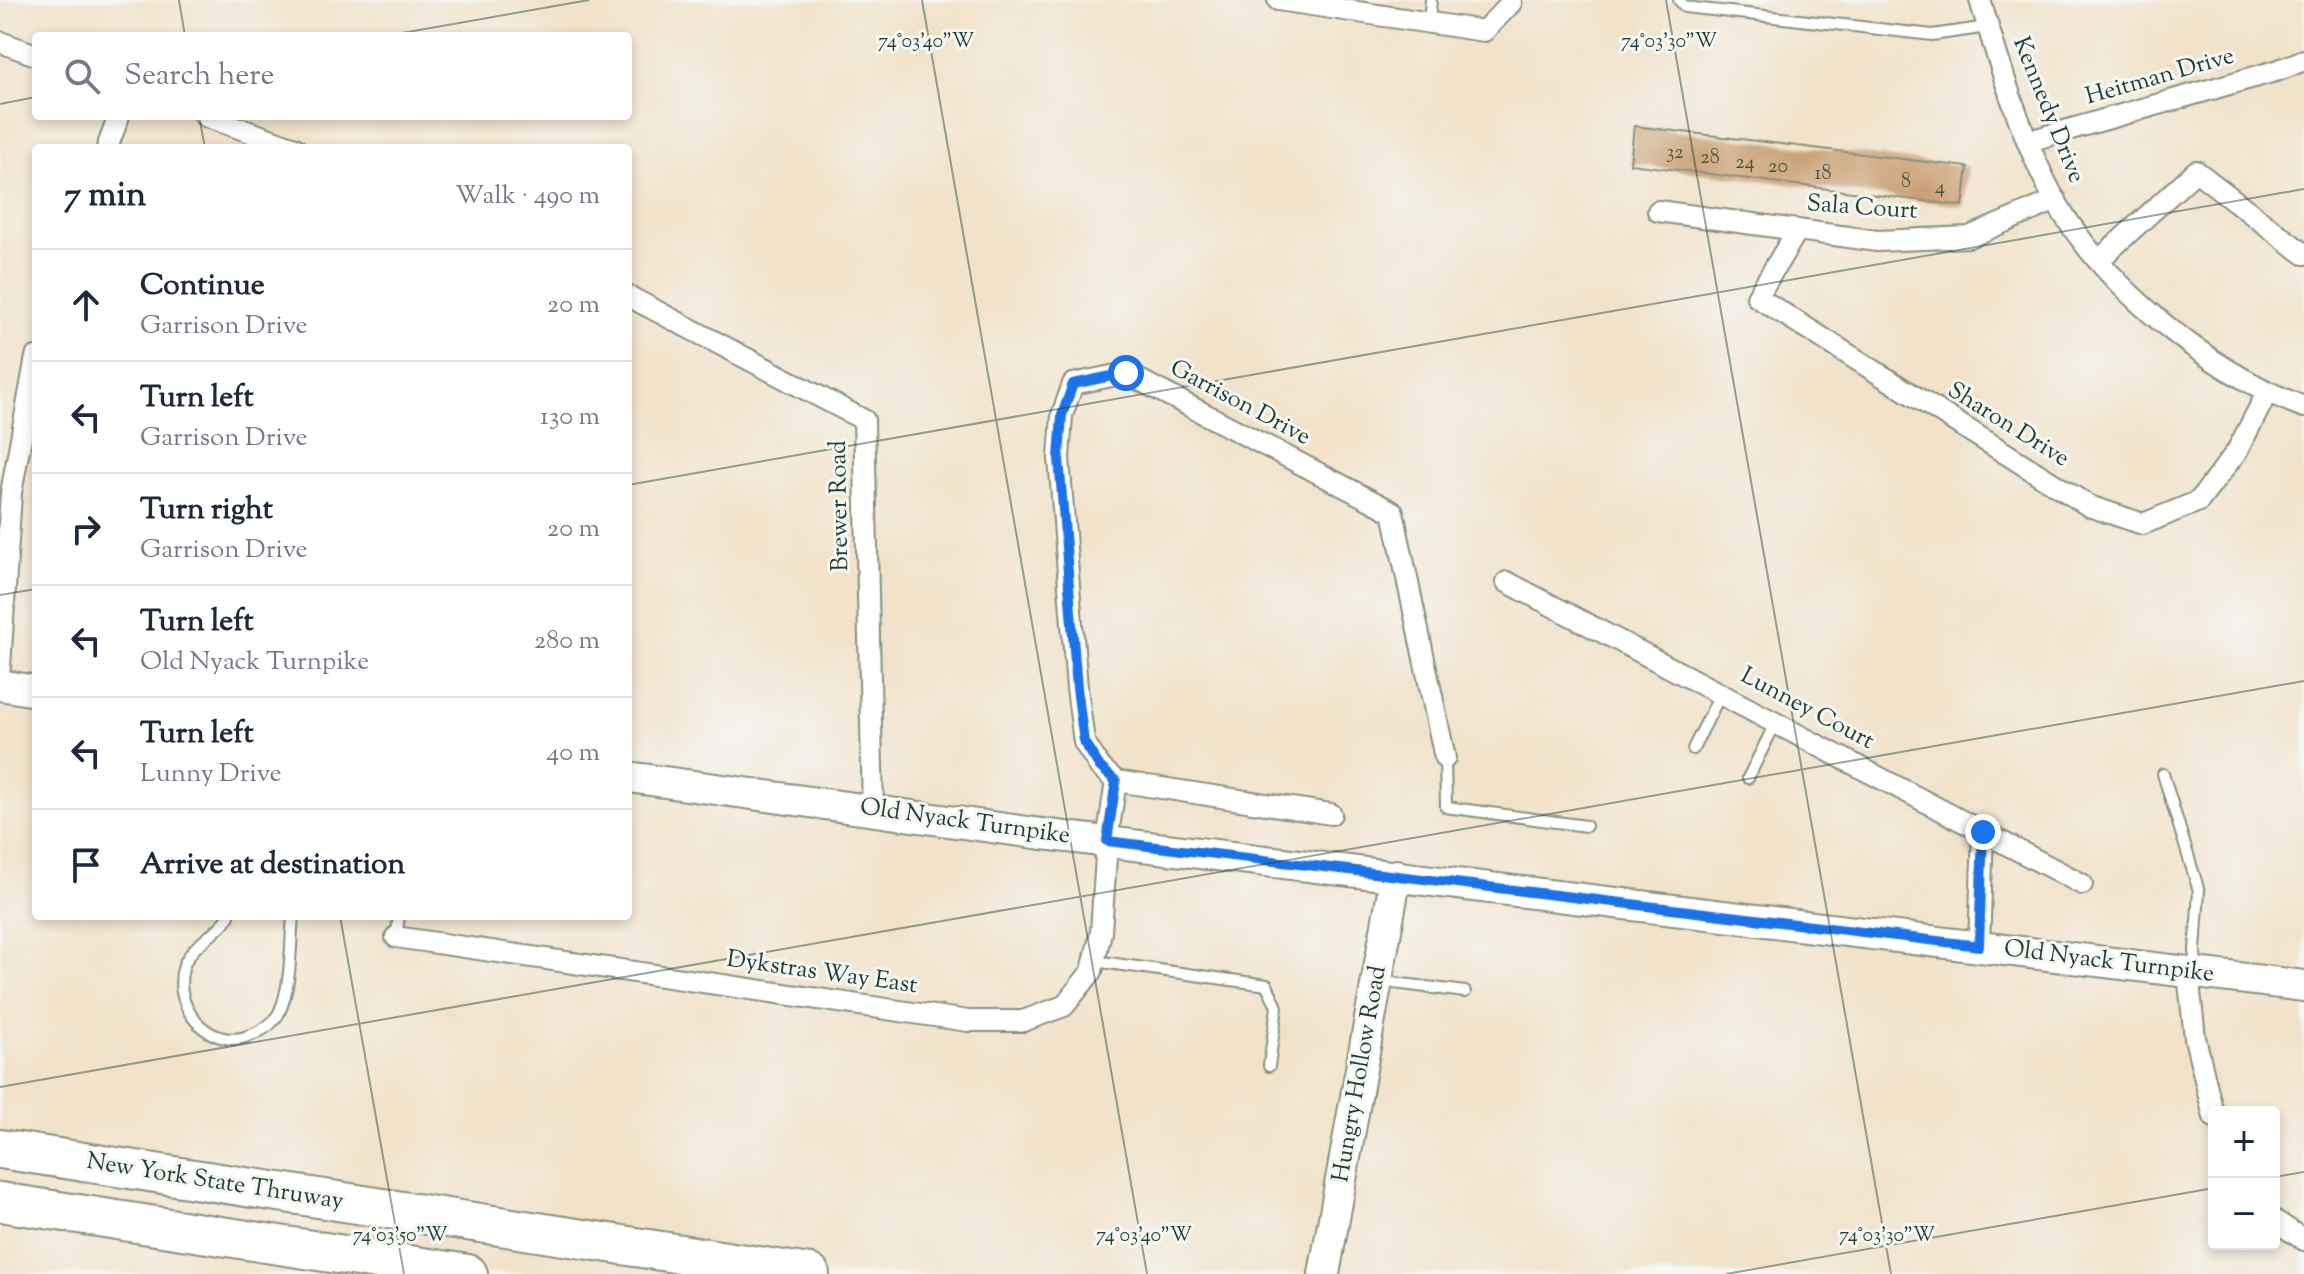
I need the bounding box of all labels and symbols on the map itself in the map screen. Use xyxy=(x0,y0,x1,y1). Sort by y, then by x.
text: 74°03'40"W xyxy=(878,28,974,57)
text: 74°03'30"W xyxy=(1621,28,1717,57)
street label: Kennedy Drive xyxy=(2003,32,2093,188)
street label: Heitman Drive xyxy=(2082,40,2238,114)
house number: 32 xyxy=(1666,139,1684,168)
house number: 28 xyxy=(1700,144,1720,173)
house number: 24 xyxy=(1735,149,1755,178)
house number: 20 xyxy=(1768,153,1788,182)
house number: 18 xyxy=(1815,160,1831,189)
house number: 8 xyxy=(1901,168,1911,197)
house number: 4 xyxy=(1935,174,1945,203)
street label: Sala Court xyxy=(1805,187,1919,229)
street label: Garrison Drive xyxy=(1164,352,1316,454)
route start xyxy=(1108,355,1144,391)
street label: Sharon Drive xyxy=(1940,374,2076,476)
street label: Brewer Road xyxy=(822,440,858,572)
street label: Lunney Court xyxy=(1734,659,1880,759)
street label: Old Nyack Turnpike xyxy=(858,790,1072,854)
route end xyxy=(1965,814,2001,850)
street label: Old Nyack Turnpike xyxy=(2002,932,2216,992)
street label: Dykstras Way East xyxy=(724,943,920,1003)
street label: Hungry Hollow Road xyxy=(1324,963,1396,1185)
street label: New York State Thruway xyxy=(84,1145,346,1219)
text: 74°03'50"W xyxy=(353,1222,447,1251)
text: 74°03'40"W xyxy=(1096,1222,1192,1251)
text: 74°03'30"W xyxy=(1839,1222,1935,1251)

